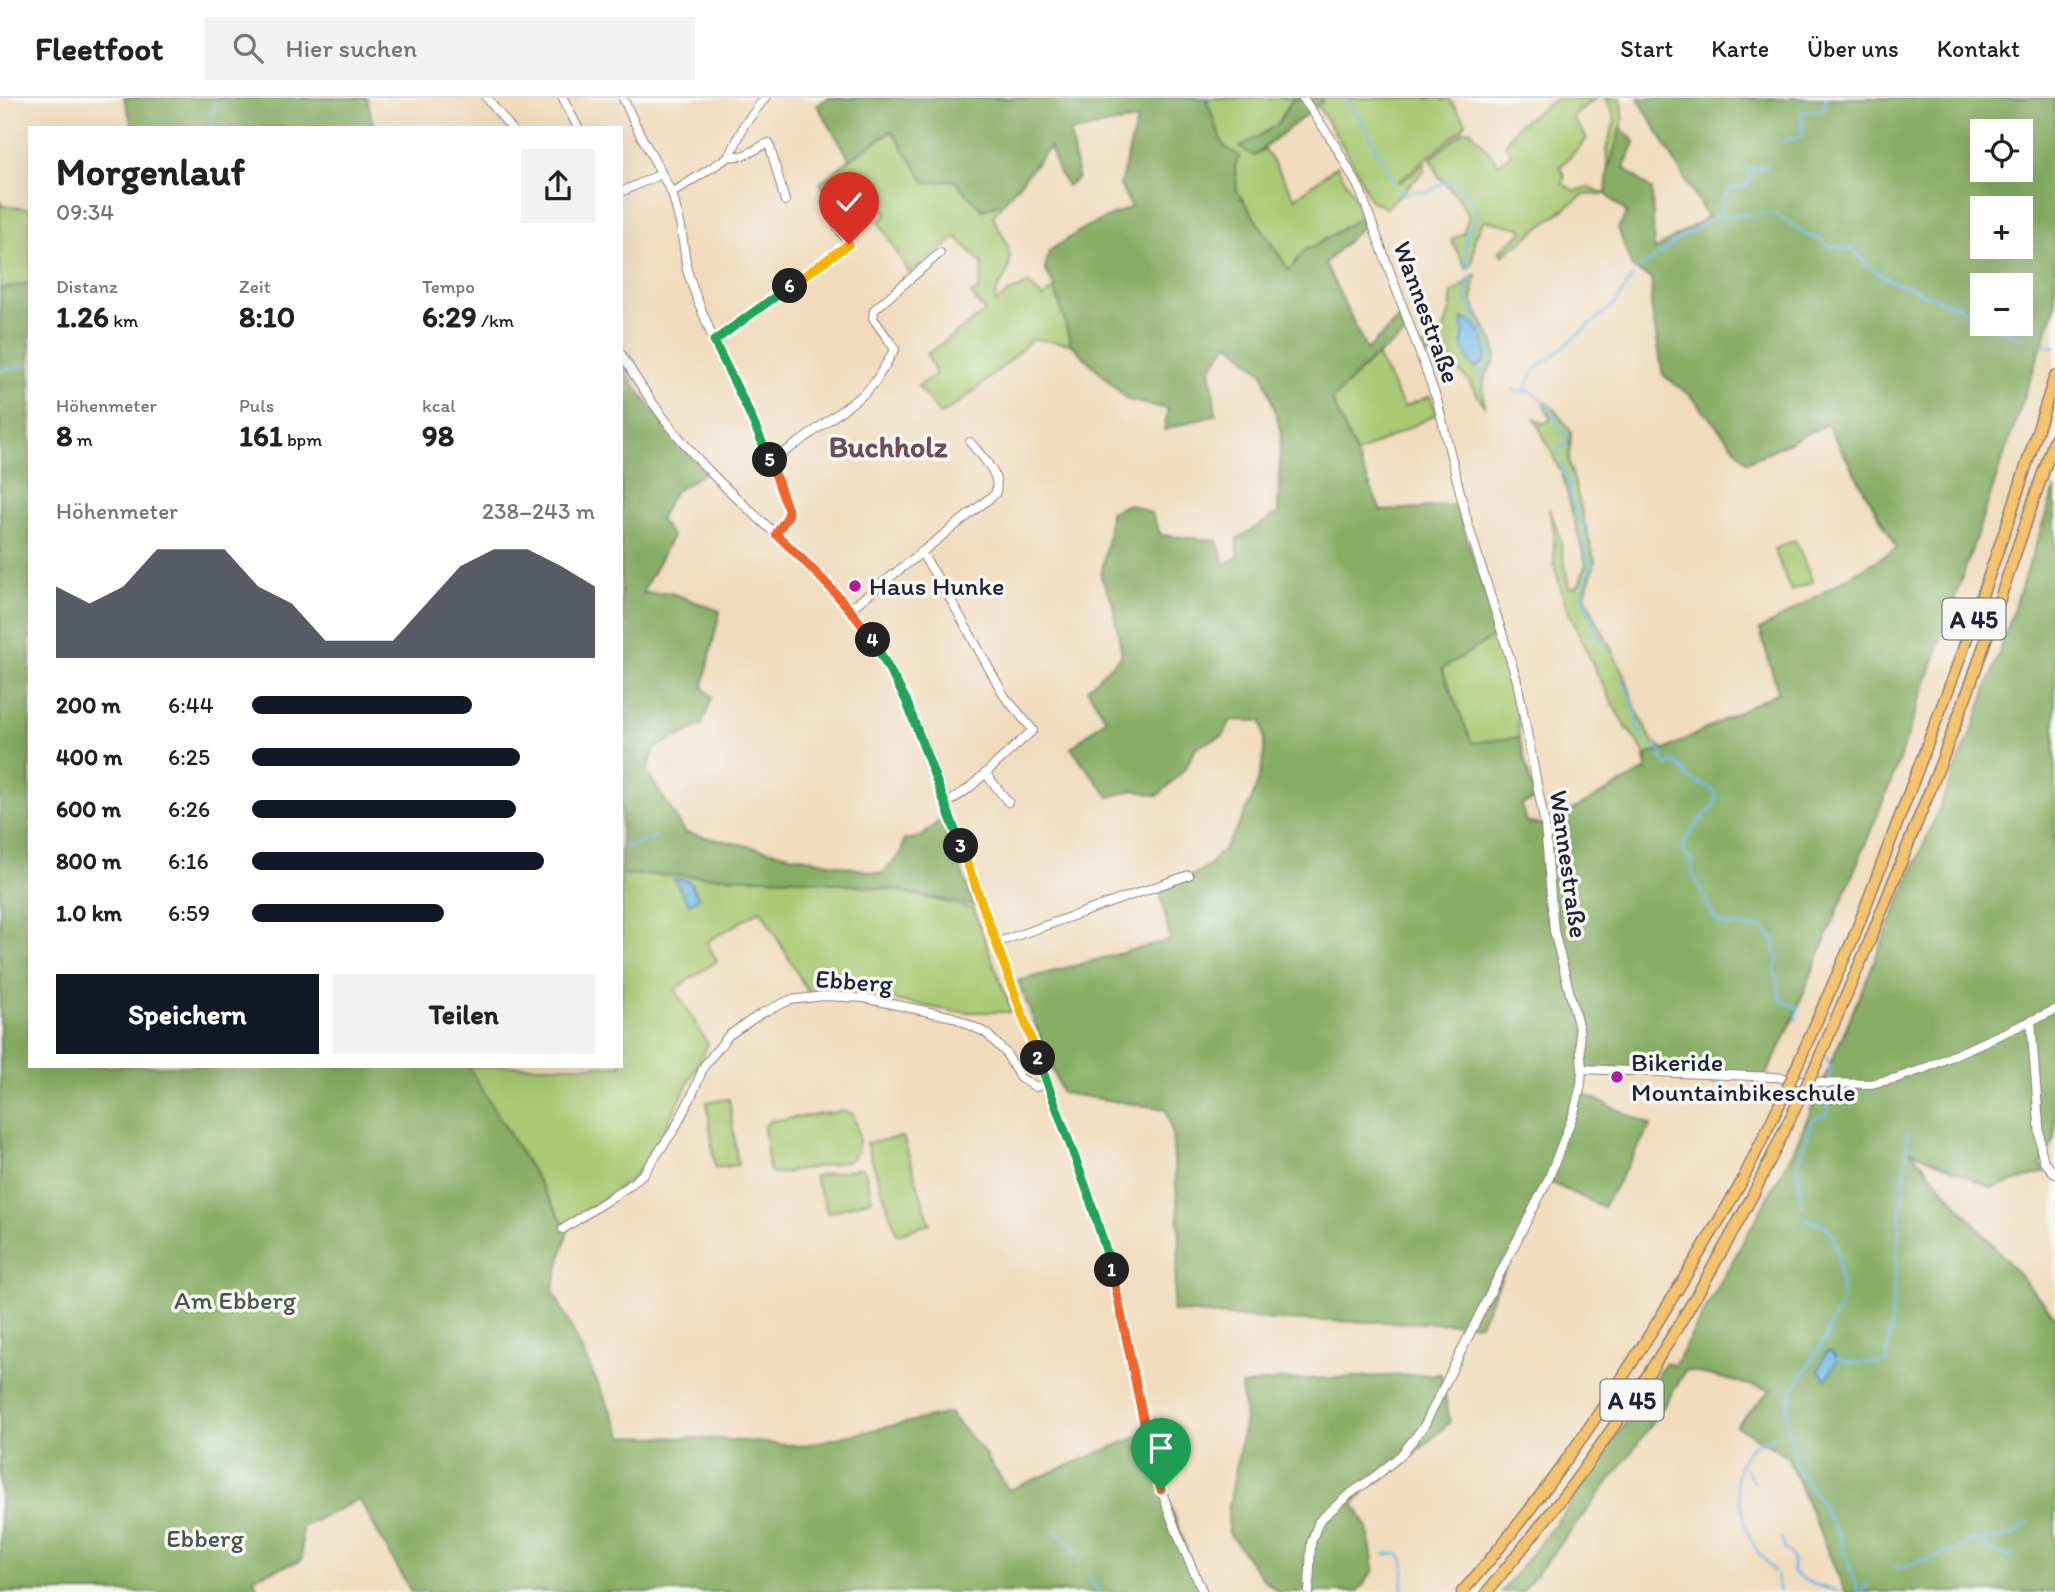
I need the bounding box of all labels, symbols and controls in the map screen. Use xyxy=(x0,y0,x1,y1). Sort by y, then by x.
search box xyxy=(205,17,695,80)
text: Fleetfoot xyxy=(35,29,163,68)
icon: search xyxy=(229,29,267,67)
text: Hier suchen xyxy=(285,32,417,64)
text: Start xyxy=(1620,34,1673,63)
text: Karte xyxy=(1711,34,1769,63)
text: Über uns xyxy=(1807,34,1899,63)
text: Kontakt xyxy=(1937,34,2020,63)
map controls xyxy=(1970,119,2033,336)
button: locate xyxy=(1970,119,2033,182)
text: Morgenlauf xyxy=(56,149,245,195)
button: share xyxy=(521,149,595,223)
pin xyxy=(819,172,879,244)
icon: check xyxy=(830,183,868,221)
button: + xyxy=(1970,196,2033,259)
text: 09:34 xyxy=(56,198,114,226)
street label: Wannestraße xyxy=(1387,237,1467,387)
pin: 6 xyxy=(772,268,808,304)
button: − xyxy=(1970,273,2033,336)
text: 6 xyxy=(784,274,795,297)
text: Distanz xyxy=(56,275,118,298)
text: Zeit xyxy=(239,275,271,298)
text: Tempo xyxy=(422,275,475,298)
text: 1.26 xyxy=(56,298,109,335)
text: 8:10 xyxy=(239,298,295,335)
text: 6:29 xyxy=(422,298,477,335)
text: km xyxy=(109,309,138,332)
text: /km xyxy=(477,309,514,332)
text: Höhenmeter xyxy=(56,394,157,417)
text: Puls xyxy=(239,394,274,417)
text: kcal xyxy=(422,394,456,417)
text: 8 xyxy=(56,417,72,454)
text: 161 xyxy=(239,417,283,454)
text: 98 xyxy=(422,417,454,454)
text: m xyxy=(72,428,93,451)
text: bpm xyxy=(283,428,322,451)
district label: Buchholz xyxy=(829,428,948,465)
pin: 5 xyxy=(752,442,788,478)
text: 5 xyxy=(765,448,774,471)
text: Höhenmeter xyxy=(56,497,178,525)
text: 238–243 m xyxy=(482,497,595,525)
place label: Haus Hunke xyxy=(869,570,1004,602)
marker: Haus Hunke xyxy=(847,578,863,594)
road number: A 45 xyxy=(1942,598,2006,640)
pin: 4 xyxy=(856,622,890,658)
text: 4 xyxy=(867,628,878,651)
text: 200 m xyxy=(56,691,121,719)
text: 6:44 xyxy=(168,691,213,719)
text: 400 m xyxy=(56,743,123,771)
text: 6:25 xyxy=(168,743,210,771)
street label: Wannestraße xyxy=(1543,788,1595,940)
text: 600 m xyxy=(56,795,121,823)
text: 6:26 xyxy=(168,795,210,823)
pin: 3 xyxy=(944,828,978,864)
text: 3 xyxy=(955,834,966,857)
text: 800 m xyxy=(56,847,121,875)
text: 6:16 xyxy=(168,847,209,875)
text: 1.0 km xyxy=(56,899,122,927)
text: 6:59 xyxy=(168,899,210,927)
street label: Ebberg xyxy=(814,962,894,1000)
button: Speichern xyxy=(56,974,319,1054)
button: Teilen xyxy=(333,974,595,1054)
pin: 2 xyxy=(1020,1040,1056,1076)
text: 2 xyxy=(1033,1046,1043,1069)
place label: Bikeride Mountainbikeschule xyxy=(1631,1046,1855,1108)
marker: Bikeride Mountainbikeschule xyxy=(1609,1069,1625,1085)
pin: 1 xyxy=(1094,1252,1130,1288)
text: 1 xyxy=(1107,1258,1116,1281)
park label: Am Ebberg xyxy=(174,1284,297,1316)
road number: A 45 xyxy=(1600,1380,1664,1420)
pin xyxy=(1131,1418,1191,1490)
icon: arrive xyxy=(1142,1429,1180,1467)
park label: Ebberg xyxy=(166,1522,244,1554)

